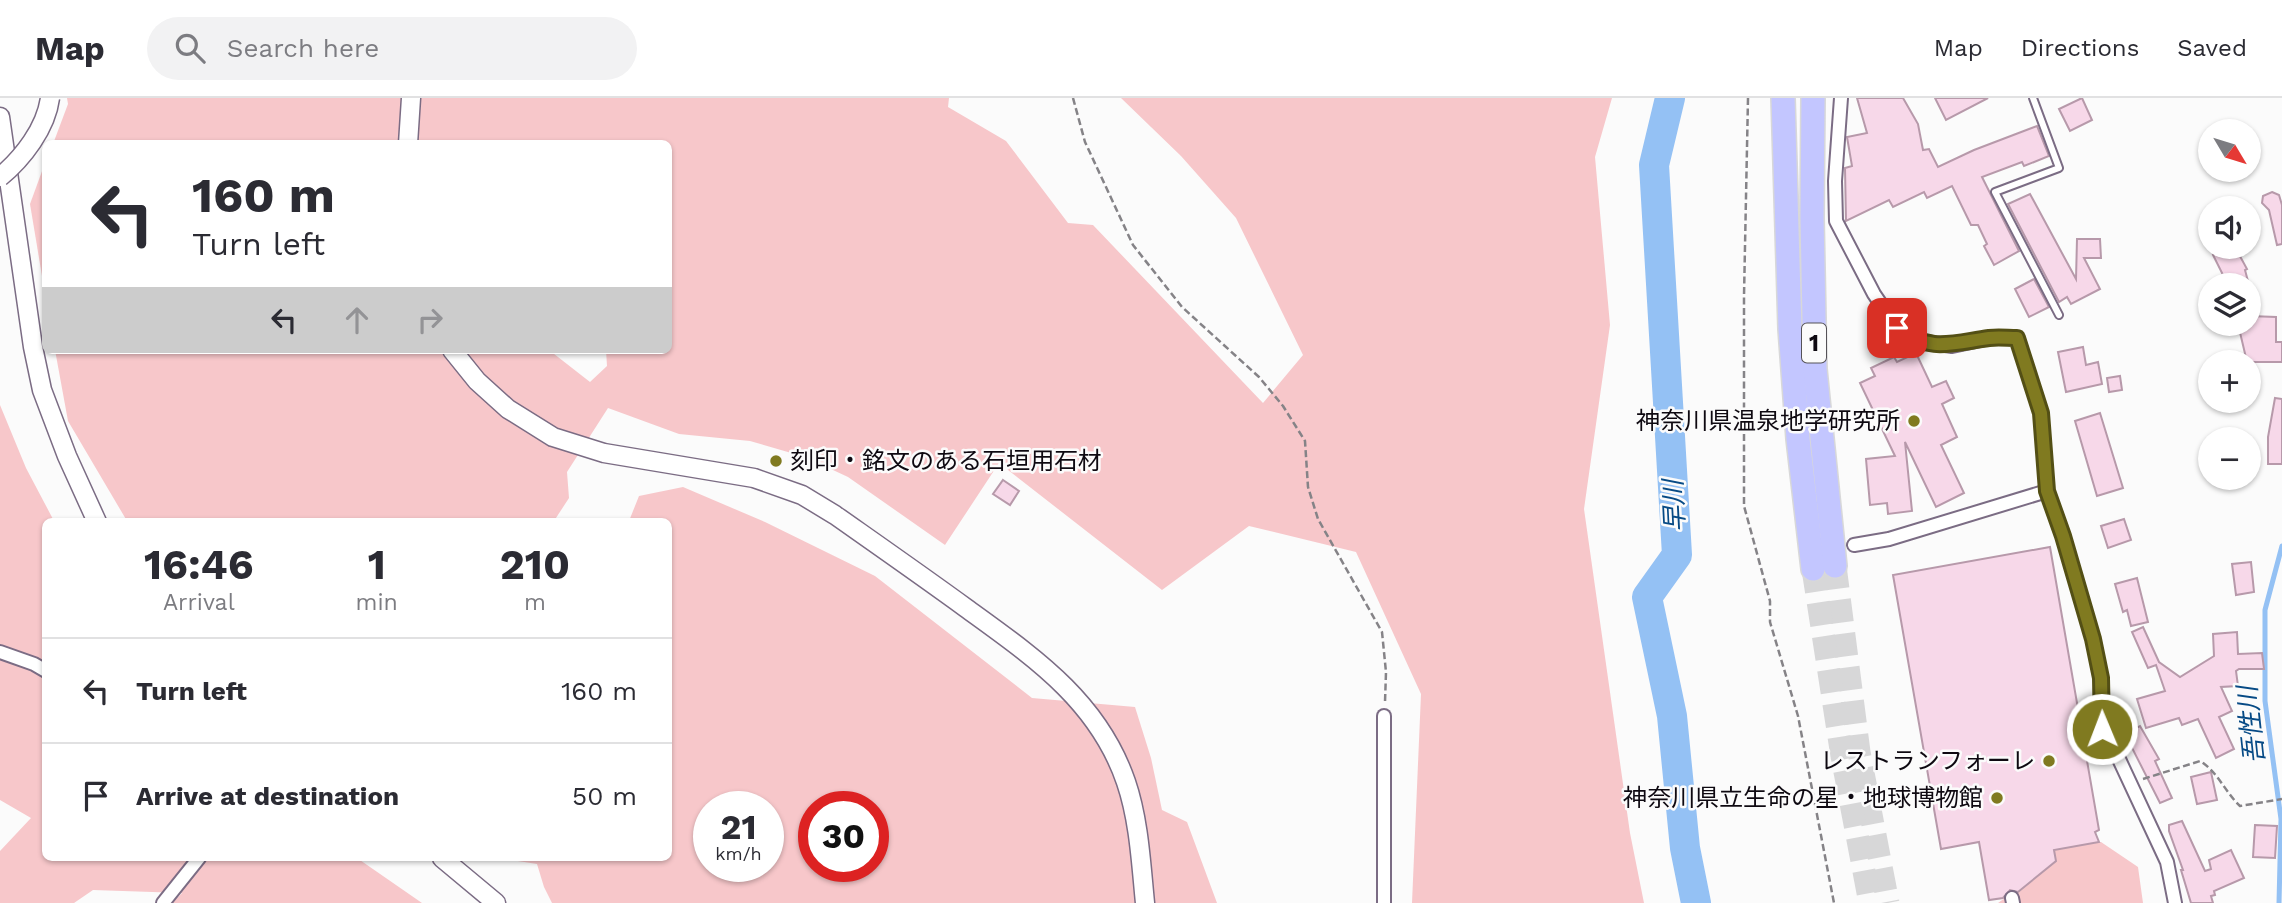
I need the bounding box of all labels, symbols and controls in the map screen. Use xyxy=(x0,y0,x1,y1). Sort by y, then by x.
search box xyxy=(147,17,637,80)
text: Map xyxy=(35,29,105,68)
icon: search xyxy=(171,29,209,67)
text: Search here xyxy=(227,33,379,63)
text: Map xyxy=(1934,34,1983,62)
text: Directions xyxy=(2021,34,2139,62)
text: Saved xyxy=(2177,34,2247,62)
north arrow xyxy=(2198,119,2261,182)
map controls xyxy=(2198,119,2261,490)
text: 160 m xyxy=(192,166,335,224)
icon: left xyxy=(77,168,168,259)
button: sound xyxy=(2198,196,2261,259)
text: Turn left xyxy=(192,225,325,263)
button: layers xyxy=(2198,273,2261,336)
pin xyxy=(1867,298,1927,358)
icon: left xyxy=(265,301,303,339)
icon: ahead xyxy=(338,301,376,339)
icon: right xyxy=(411,301,449,339)
icon: arrive xyxy=(1878,309,1916,347)
road number: 1 xyxy=(1802,324,1826,362)
button: + xyxy=(2198,350,2261,413)
place label: 神奈川県温泉地学研究所 xyxy=(1636,407,1900,435)
marker: 神奈川県温泉地学研究所 xyxy=(1906,413,1922,429)
button: − xyxy=(2198,427,2261,490)
place label: 刻印・銘文のある石垣用石材 xyxy=(790,447,1102,475)
marker: 刻印・銘文のある石垣用石材 xyxy=(768,453,784,469)
water label: 早川 xyxy=(1658,476,1690,533)
text: 16:46 xyxy=(144,540,254,589)
text: 1 xyxy=(368,540,386,589)
text: 210 xyxy=(500,540,570,589)
text: Arrival xyxy=(163,589,235,616)
text: min xyxy=(356,589,398,616)
text: m xyxy=(524,589,546,616)
icon: left xyxy=(77,672,115,710)
text: Turn left xyxy=(136,676,247,706)
text: 160 m xyxy=(561,676,637,706)
water label: 吾性川 xyxy=(2232,682,2270,765)
position arrow xyxy=(2065,692,2139,766)
place label: レストランフォーレ xyxy=(1820,747,2035,775)
marker: レストランフォーレ xyxy=(2041,753,2057,769)
icon: arrive xyxy=(77,777,115,815)
text: Arrive at destination xyxy=(136,781,399,811)
text: 50 m xyxy=(572,781,637,811)
place label: 神奈川県立生命の星・地球博物館 xyxy=(1623,784,1983,812)
marker: 神奈川県立生命の星・地球博物館 xyxy=(1989,790,2005,806)
speed limit sign: 30 xyxy=(798,791,889,882)
text: 21 xyxy=(721,806,756,848)
text: km/h xyxy=(715,843,762,864)

